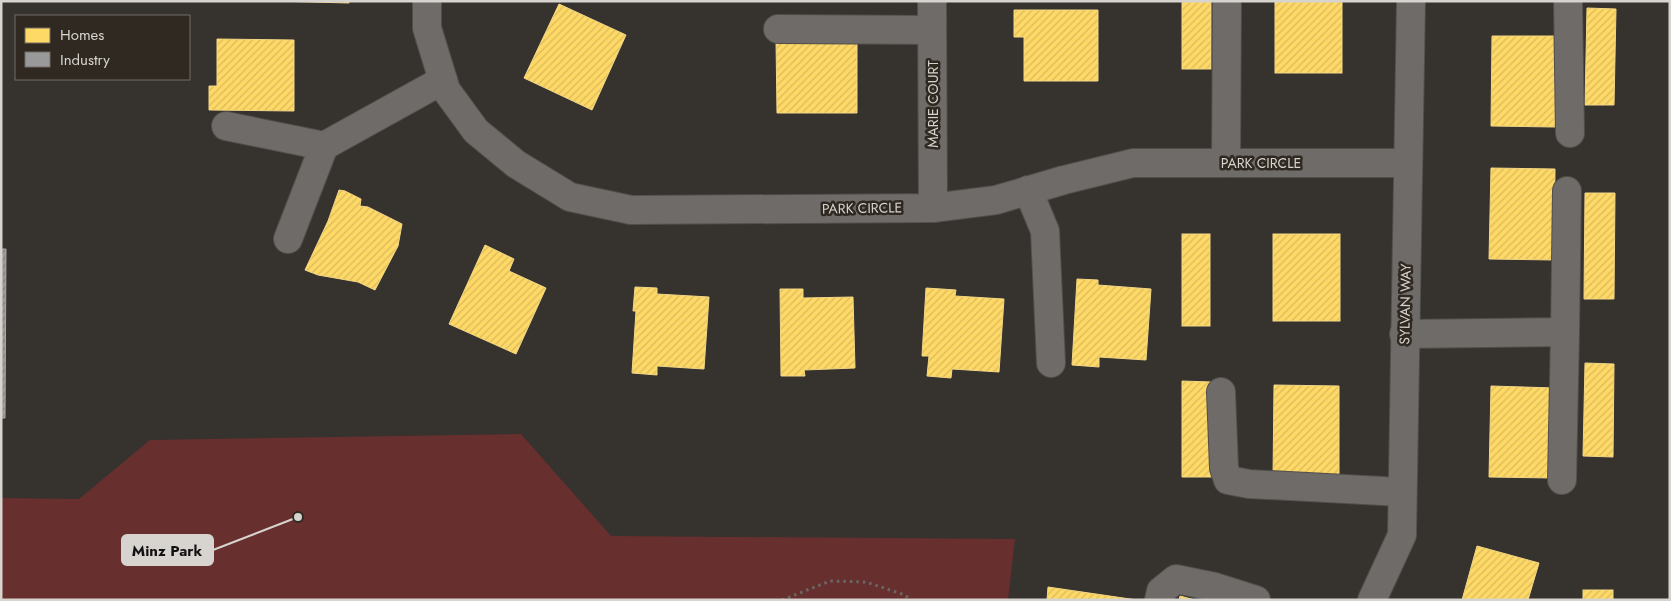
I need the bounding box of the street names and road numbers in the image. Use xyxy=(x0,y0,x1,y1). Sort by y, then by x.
street label: MARIE COURT xyxy=(923,60,943,148)
street label: PARK CIRCLE xyxy=(1221,153,1301,173)
street label: PARK CIRCLE xyxy=(822,197,902,219)
street label: SYLVAN WAY xyxy=(1394,263,1416,345)

